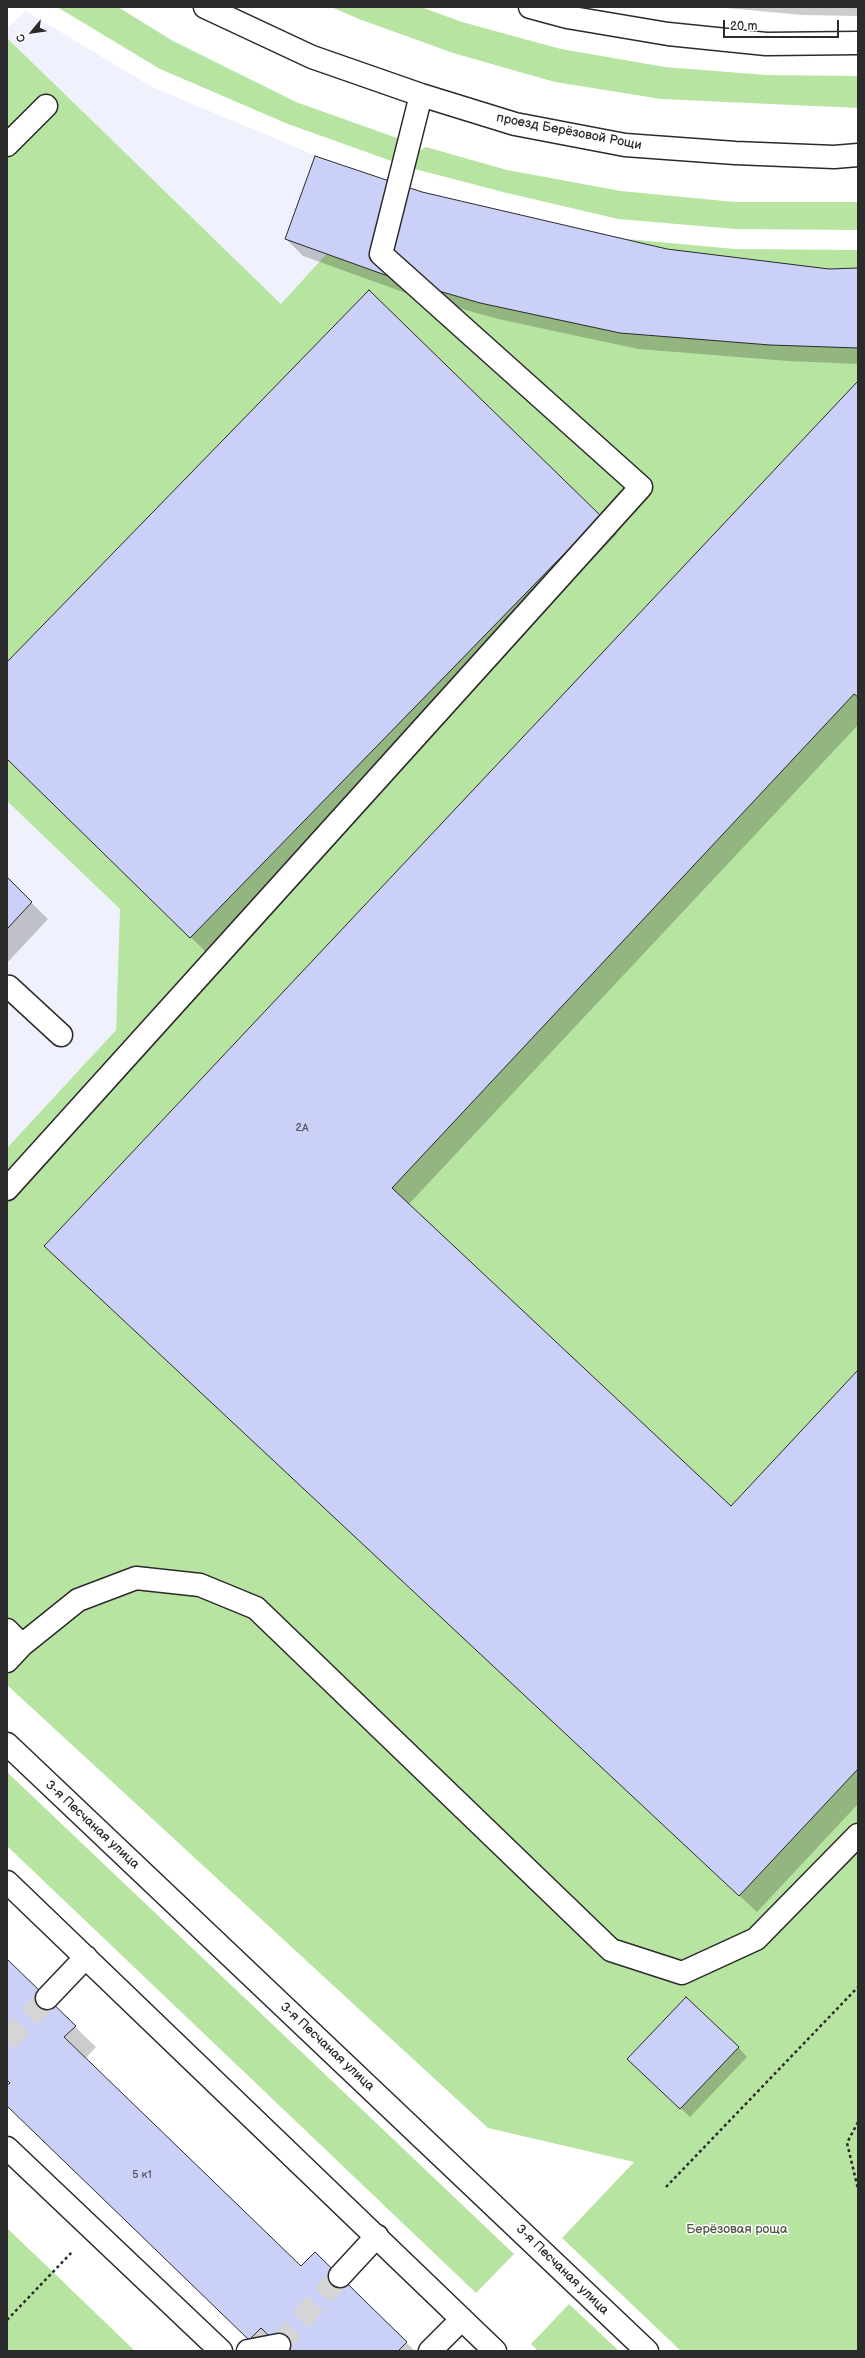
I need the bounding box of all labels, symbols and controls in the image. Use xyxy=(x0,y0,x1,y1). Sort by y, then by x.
north arrow xyxy=(12,12,52,52)
scale bar xyxy=(725,12,841,38)
text: 20 m xyxy=(730,19,757,34)
text: С xyxy=(14,32,29,45)
street label: проезд Берёзовой Рощи xyxy=(495,110,643,154)
house number: 2А xyxy=(295,1121,309,1135)
street label: 3-я Песчаная улица xyxy=(42,1777,142,1873)
street label: 3-я Песчаная улица xyxy=(277,1999,377,2095)
house number: 5 к1 xyxy=(132,2168,152,2182)
street label: 3-я Песчаная улица xyxy=(512,2222,612,2318)
park label: Берёзовая роща xyxy=(686,2222,788,2238)

